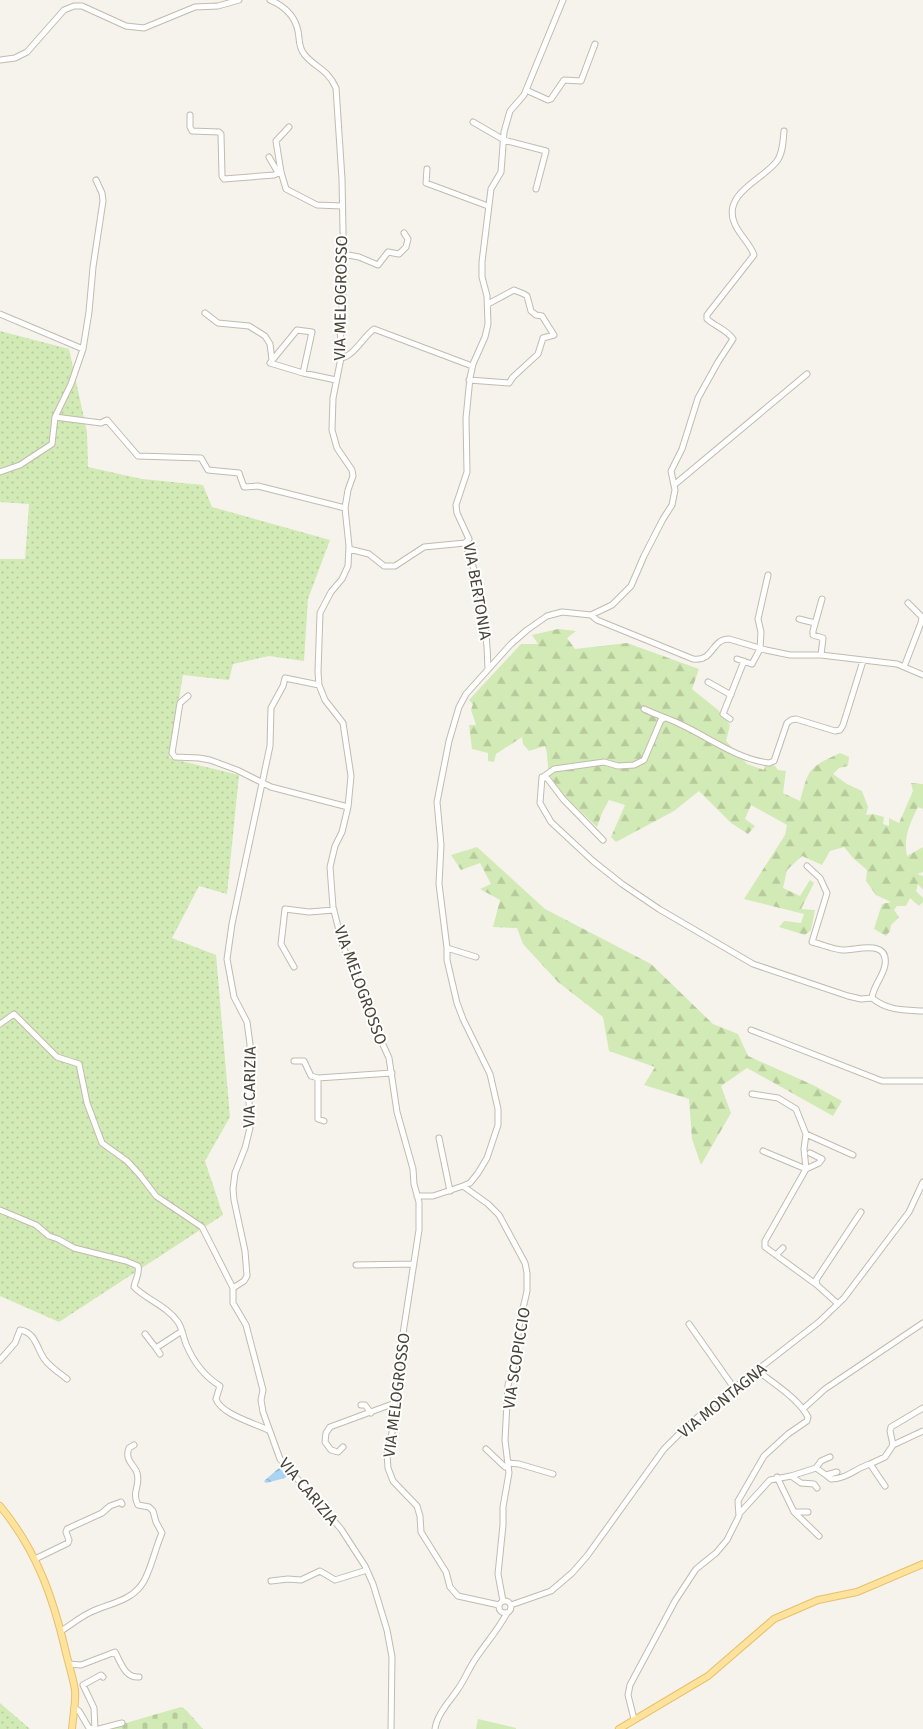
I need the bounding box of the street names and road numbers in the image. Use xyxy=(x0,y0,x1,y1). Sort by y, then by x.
street label: VIA MELOGROSSO xyxy=(330,235,351,361)
street label: VIA BERTONIA xyxy=(460,541,496,642)
street label: VIA MELOGROSSO xyxy=(330,923,391,1047)
street label: VIA CARIZIA xyxy=(239,1045,260,1128)
street label: VIA SCOPICCIO xyxy=(499,1306,534,1410)
street label: VIA MELOGROSSO xyxy=(379,1332,414,1458)
street label: VIA MONTAGNA xyxy=(674,1359,771,1442)
street label: VIA CARIZIA xyxy=(275,1454,343,1529)

